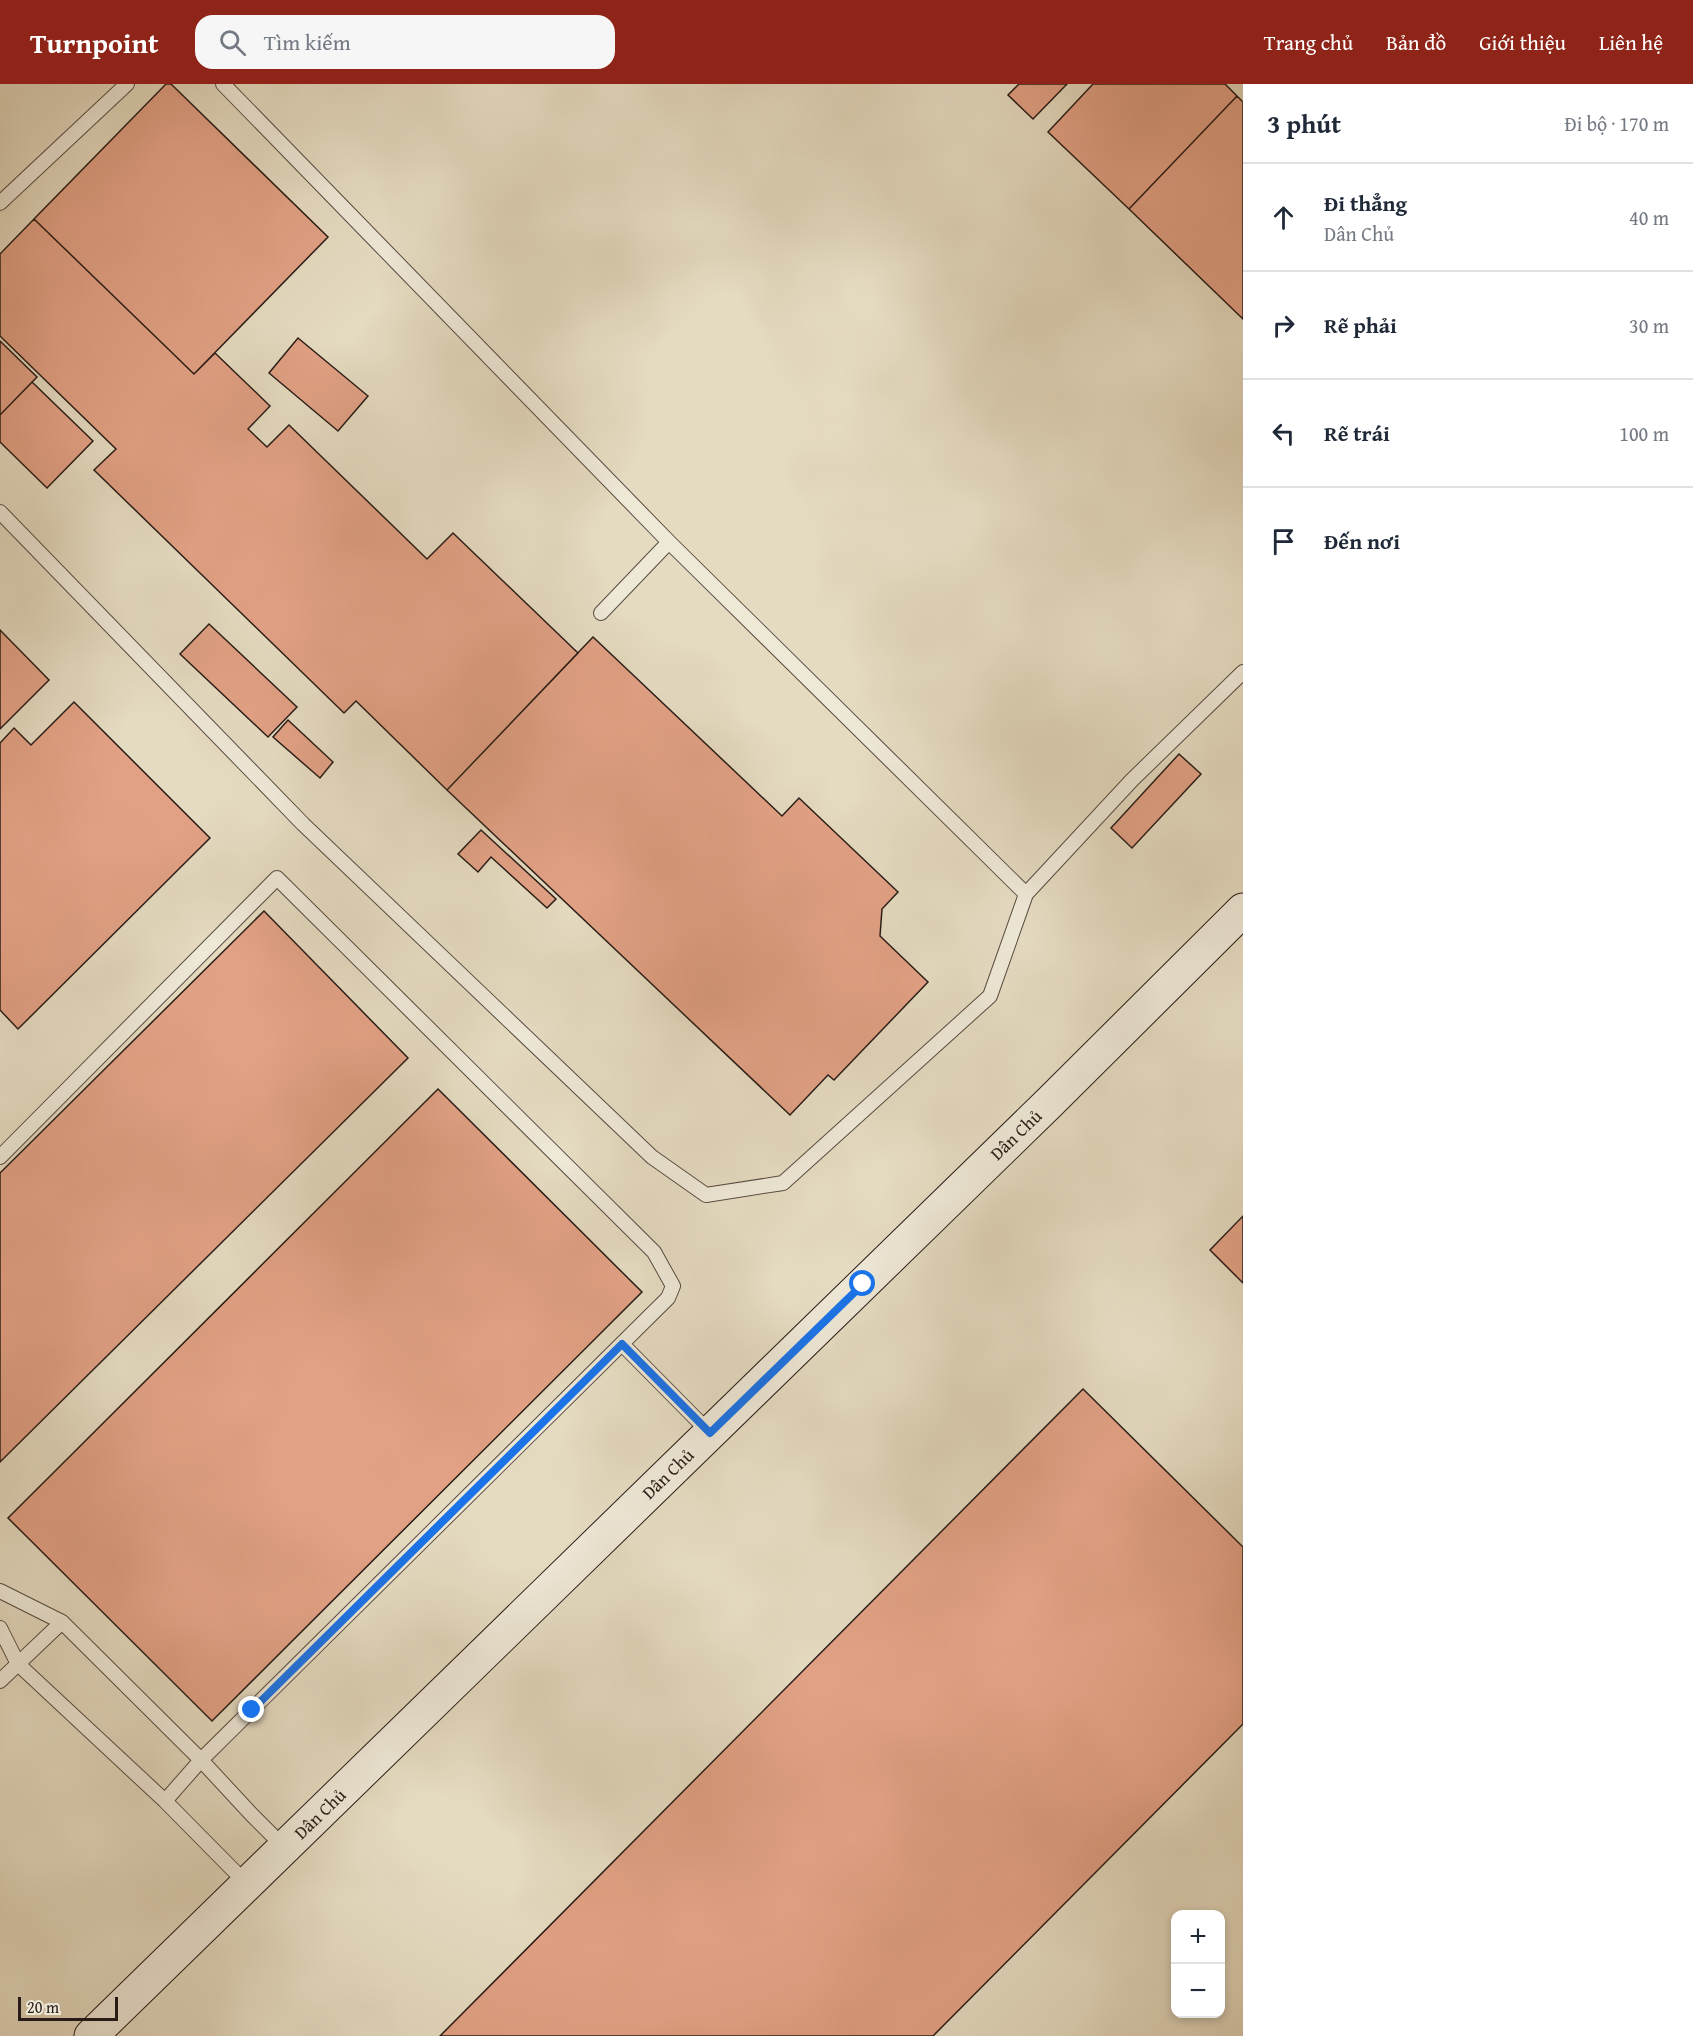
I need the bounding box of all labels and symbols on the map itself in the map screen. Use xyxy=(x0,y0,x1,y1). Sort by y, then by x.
street label: Dân Chủ xyxy=(984,1103,1048,1166)
route start xyxy=(849,1270,875,1296)
street label: Dân Chủ xyxy=(636,1442,700,1505)
route end xyxy=(238,1696,264,1722)
street label: Dân Chủ xyxy=(288,1782,352,1845)
scale bar xyxy=(18,1994,118,2022)

